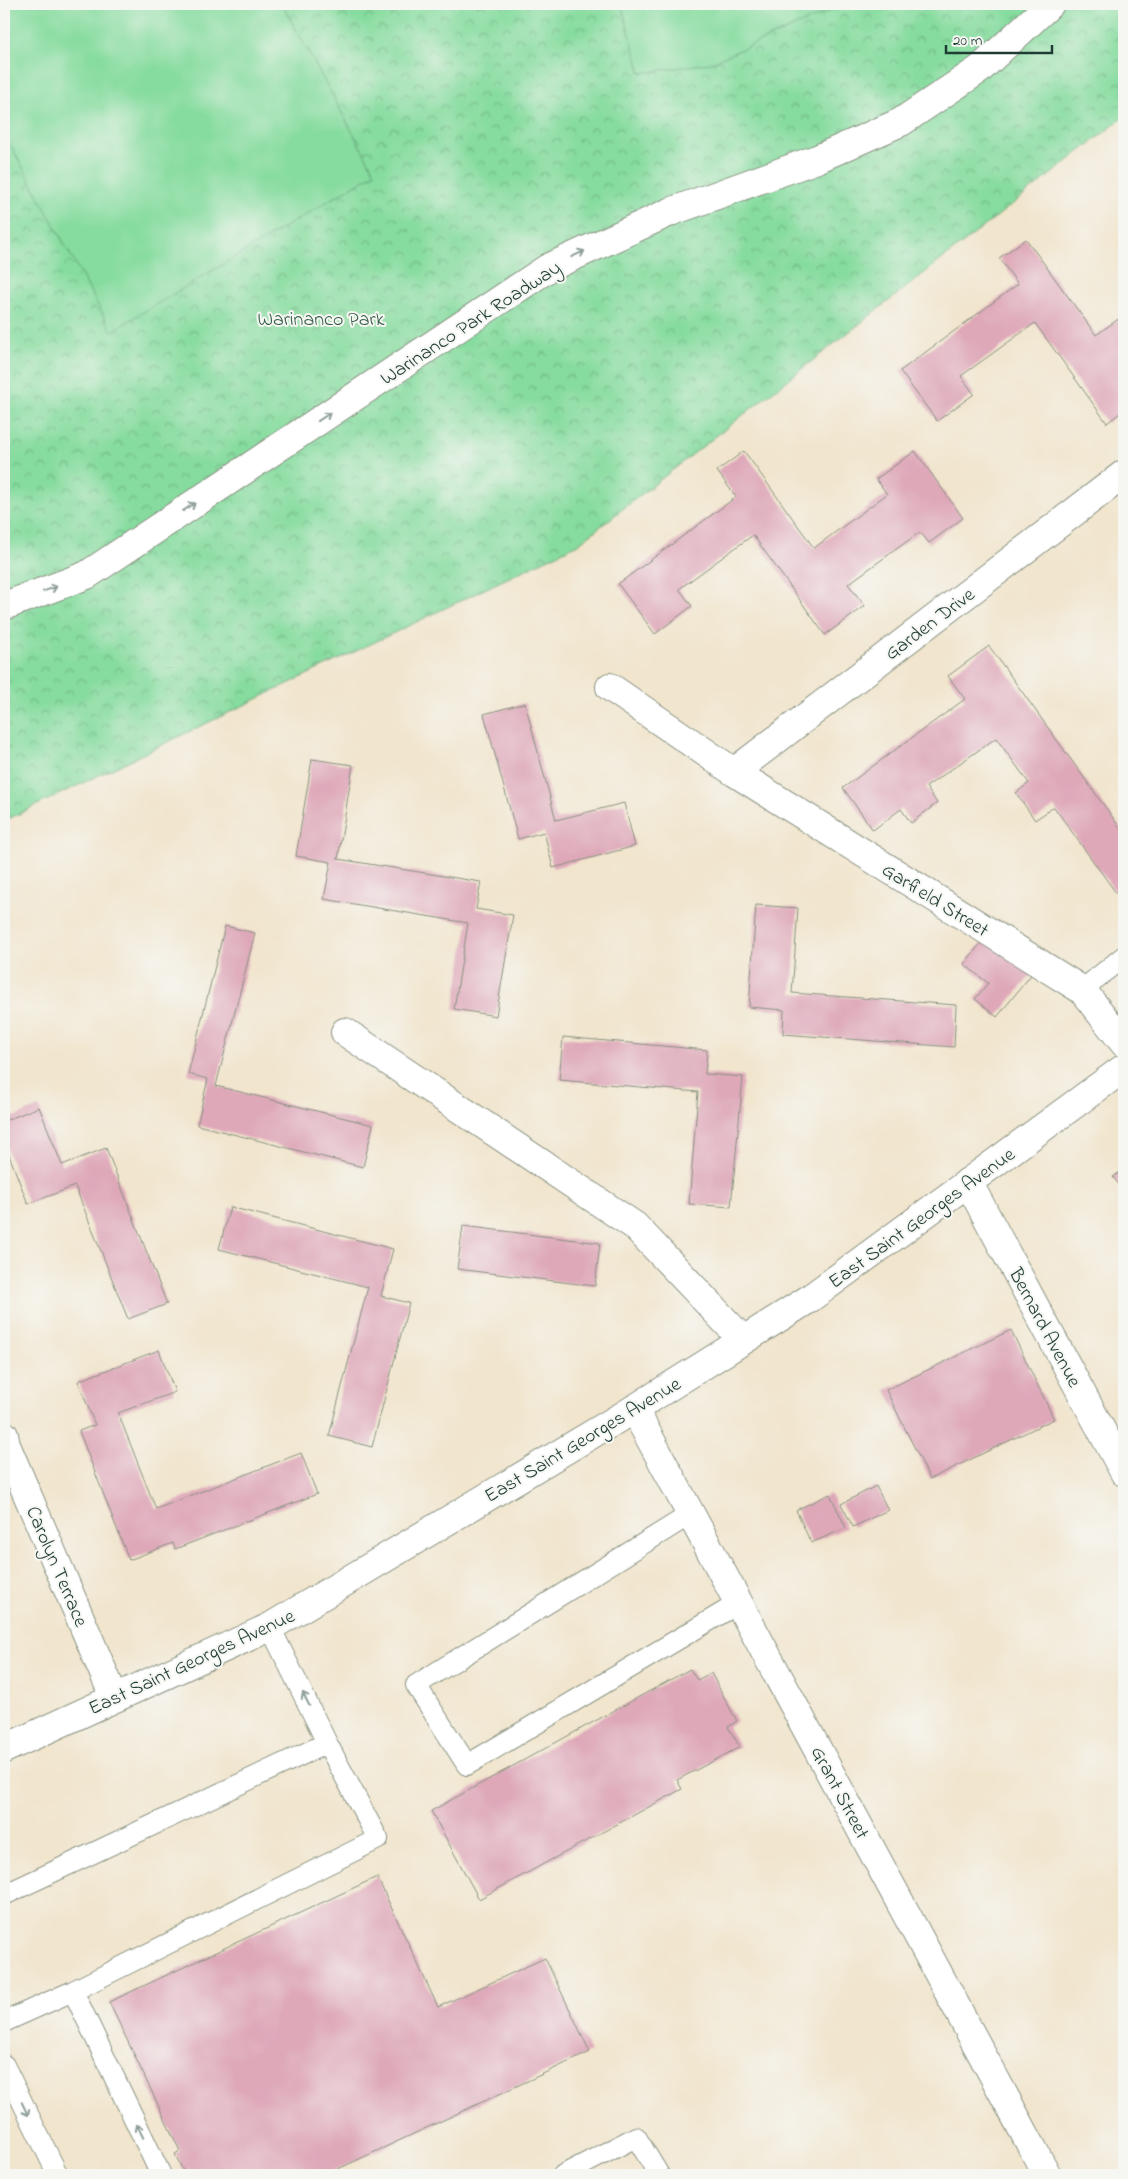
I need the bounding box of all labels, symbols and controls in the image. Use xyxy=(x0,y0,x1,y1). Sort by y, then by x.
scale bar xyxy=(946,22,1052,54)
text: 20 m xyxy=(953,30,983,52)
one-way arrow xyxy=(570,249,585,258)
street label: Warinanco Park Roadway xyxy=(375,255,568,394)
park label: Warinanco Park xyxy=(257,306,385,335)
one-way arrow xyxy=(317,412,331,422)
one-way arrow xyxy=(182,502,196,513)
street label: Garden Drive xyxy=(879,581,982,669)
one-way arrow xyxy=(41,584,57,593)
street label: Garfield Street xyxy=(876,857,994,946)
street label: East Saint Georges Avenue xyxy=(823,1141,1022,1298)
street label: Bernard Avenue xyxy=(1000,1262,1087,1393)
street label: East Saint Georges Avenue xyxy=(480,1371,688,1512)
street label: Carolyn Terrace xyxy=(17,1502,94,1632)
street label: East Saint Georges Avenue xyxy=(84,1603,300,1725)
one-way arrow xyxy=(301,1692,311,1707)
street label: Grant Street xyxy=(802,1742,876,1845)
one-way arrow xyxy=(20,2101,30,2116)
one-way arrow xyxy=(135,2124,144,2139)

